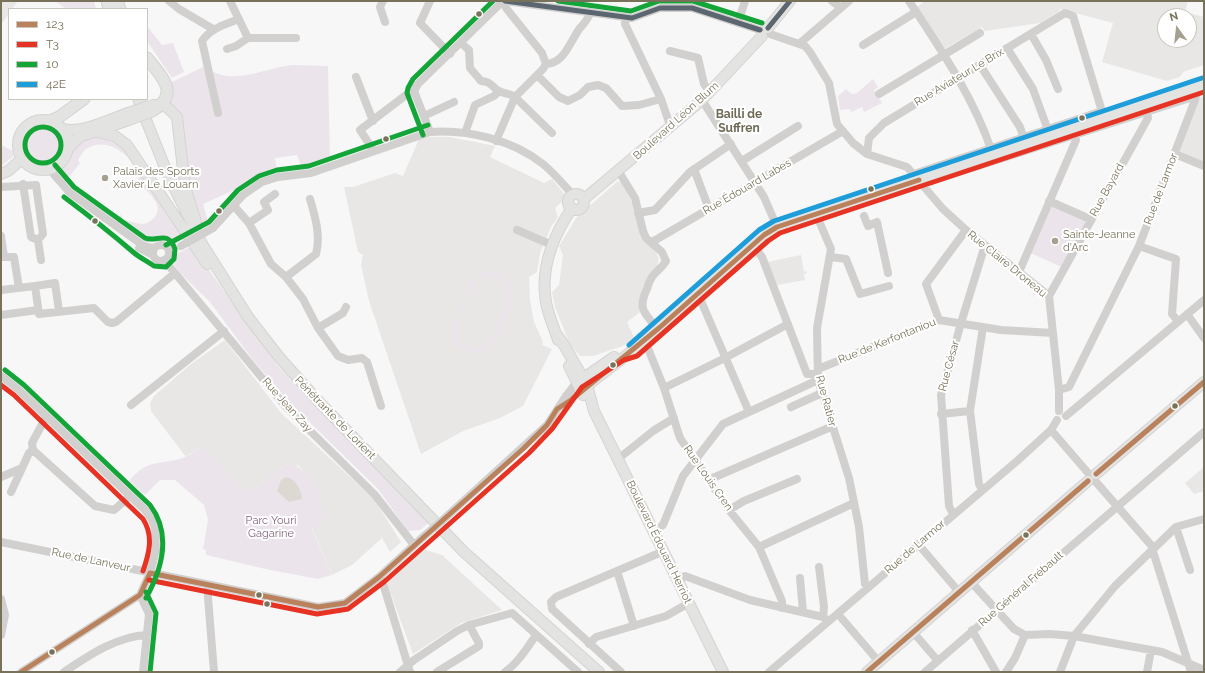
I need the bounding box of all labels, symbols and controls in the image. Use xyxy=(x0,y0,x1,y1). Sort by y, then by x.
legend xyxy=(8,8,148,100)
north arrow xyxy=(1157,8,1197,48)
unlabelled marker xyxy=(474,9,484,19)
text: N xyxy=(1168,10,1180,24)
text: 123 xyxy=(46,17,64,31)
text: T3 xyxy=(46,37,59,51)
street label: Rue Aviateur Le Brix xyxy=(912,45,1006,109)
text: 10 xyxy=(46,57,58,71)
text: 42E xyxy=(46,77,66,91)
street label: Boulevard Léon Blum xyxy=(631,79,721,163)
district label: Bailli de Suffren xyxy=(716,107,762,135)
unlabelled marker xyxy=(1077,113,1087,123)
unlabelled marker xyxy=(381,134,391,144)
street label: Rue de Larmor xyxy=(1141,151,1181,227)
street label: Rue Édouard Labes xyxy=(701,156,793,218)
street label: Rue Bayard xyxy=(1087,161,1127,219)
place label: Palais des Sports Xavier Le Louarn xyxy=(113,165,200,191)
marker: Palais des Sports Xavier Le Louarn xyxy=(100,173,110,183)
unlabelled marker xyxy=(866,184,876,194)
unlabelled marker xyxy=(214,206,224,216)
unlabelled marker xyxy=(90,216,100,226)
street label: Rue Claire Droneau xyxy=(965,228,1049,300)
place label: Sainte-Jeanne d'Arc xyxy=(1063,228,1135,254)
marker: Sainte-Jeanne d'Arc xyxy=(1050,236,1060,246)
street label: Rue de Kerfontaniou xyxy=(836,315,938,367)
street label: Rue César xyxy=(936,339,962,393)
unlabelled marker xyxy=(608,360,618,370)
street label: Pénétrante de Lorient xyxy=(292,374,378,462)
street label: Rue Ratier xyxy=(813,374,839,428)
street label: Rue Jean Zay xyxy=(259,375,315,435)
unlabelled marker xyxy=(1170,401,1180,411)
street label: Rue Louis Cren xyxy=(681,443,735,513)
street label: Boulevard Édouard Herriot xyxy=(623,478,695,606)
park label: Parc Youri Gagarine xyxy=(246,514,296,540)
street label: Rue de Larmor xyxy=(882,517,948,577)
unlabelled marker xyxy=(1021,530,1031,540)
street label: Rue de Lanveur xyxy=(50,545,132,575)
street label: Rue Général Frébault xyxy=(976,549,1066,629)
unlabelled marker xyxy=(254,590,264,600)
unlabelled marker xyxy=(262,599,272,609)
unlabelled marker xyxy=(47,647,57,657)

